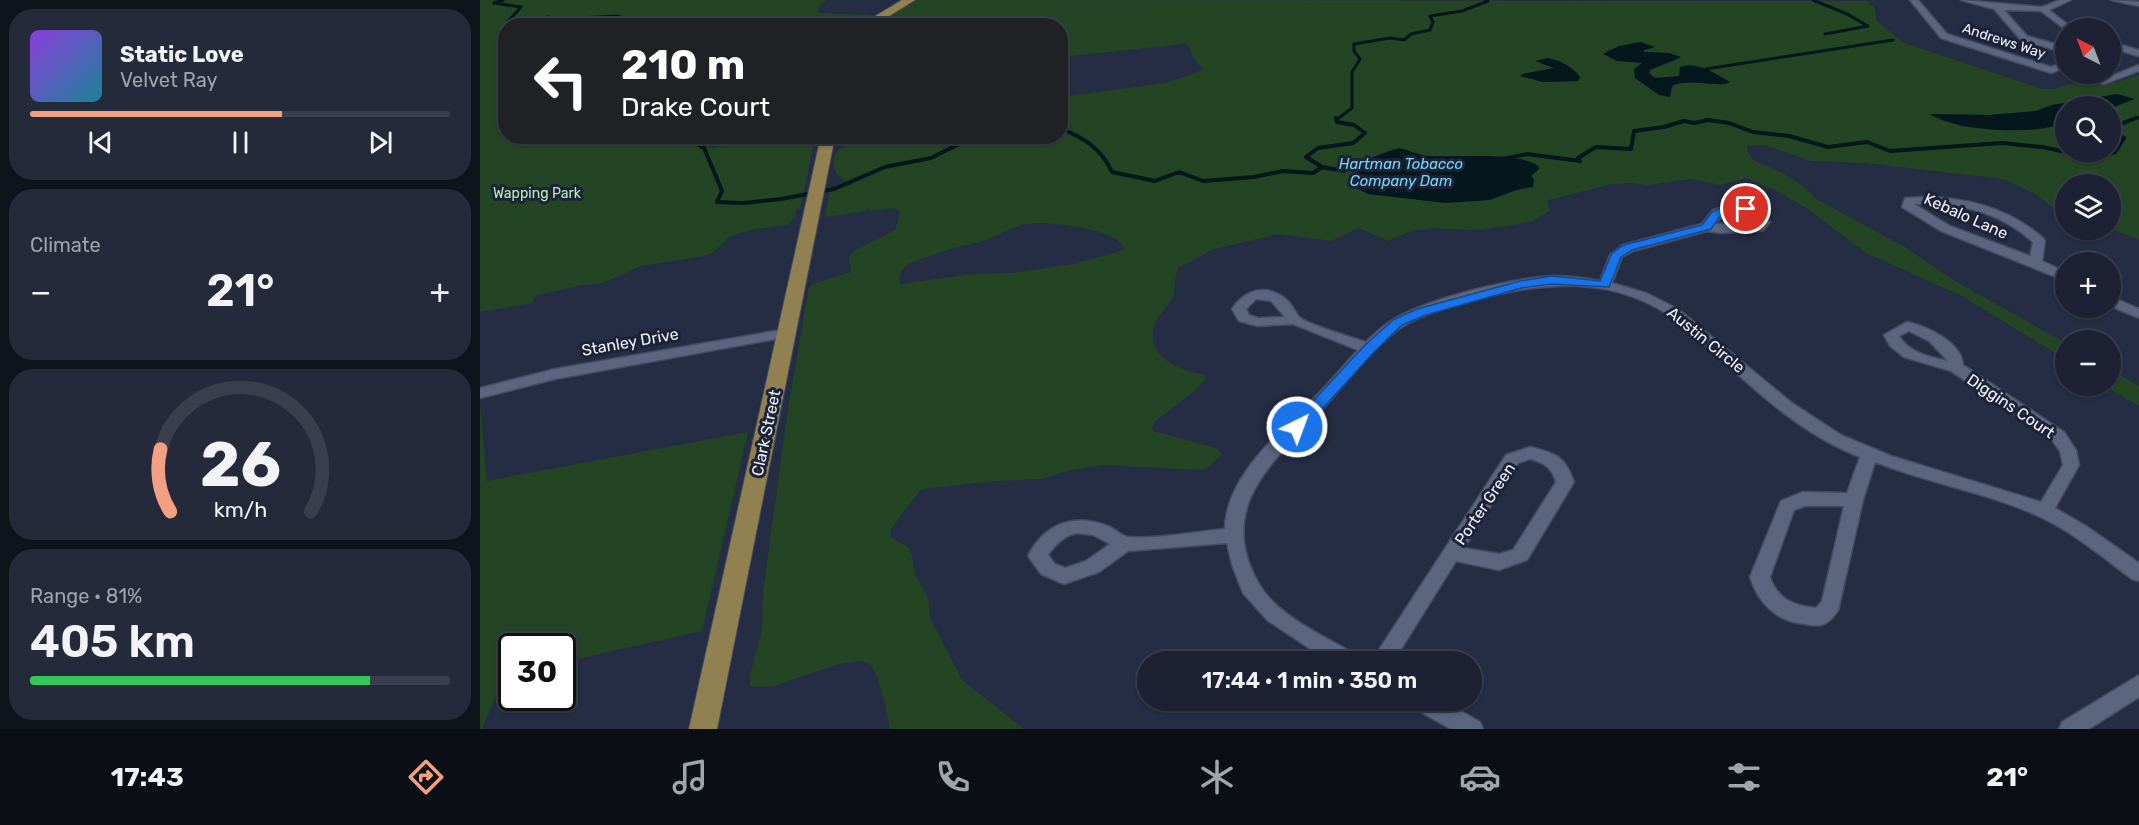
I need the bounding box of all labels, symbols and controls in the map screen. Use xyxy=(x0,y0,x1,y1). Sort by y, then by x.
north arrow xyxy=(2055,18,2121,84)
map controls xyxy=(2055,18,2121,396)
street label: Andrews Way xyxy=(1960,20,2048,63)
text: 210 m xyxy=(621,40,745,90)
text: Static Love xyxy=(120,41,244,68)
icon: left xyxy=(522,42,600,120)
text: Velvet Ray xyxy=(120,68,218,92)
text: Drake Court xyxy=(621,91,770,123)
button: search xyxy=(2055,96,2121,162)
icon: previous xyxy=(84,126,117,159)
icon: pause xyxy=(224,126,257,159)
icon: next xyxy=(364,126,397,159)
water label: Hartman Tobacco Company Dam xyxy=(1339,155,1464,190)
button: layers xyxy=(2055,174,2121,240)
pin xyxy=(1720,183,1771,234)
park label: Wapping Park xyxy=(493,185,582,202)
street label: Kebalo Lane xyxy=(1921,189,2011,243)
icon: arrive xyxy=(1729,192,1762,225)
text: Climate xyxy=(30,233,101,257)
button: + xyxy=(2055,252,2121,318)
text: 21° xyxy=(206,264,275,317)
text: − xyxy=(30,272,51,311)
text: + xyxy=(429,272,450,311)
street label: Austin Circle xyxy=(1663,303,1749,377)
street label: Stanley Drive xyxy=(580,324,680,360)
button: − xyxy=(2055,330,2121,396)
street label: Diggins Court xyxy=(1964,370,2058,442)
street label: Clark Street xyxy=(748,388,784,478)
position arrow xyxy=(1265,395,1329,459)
text: 26 xyxy=(199,428,281,502)
street label: Porter Green xyxy=(1451,459,1519,549)
text: km/h xyxy=(213,497,267,522)
text: Range · 81% xyxy=(30,584,142,608)
text: 405 km xyxy=(30,615,195,668)
speed limit sign: 30 xyxy=(498,633,576,711)
text: 17:44 · 1 min · 350 m xyxy=(1202,667,1417,694)
icon: directions xyxy=(405,756,447,798)
icon: music xyxy=(669,756,711,798)
icon: phone xyxy=(932,756,974,798)
icon: climate xyxy=(1196,756,1238,798)
icon: car xyxy=(1459,756,1501,798)
icon: filters xyxy=(1723,756,1765,798)
text: 17:43 xyxy=(111,761,184,793)
text: 21° xyxy=(1986,761,2028,793)

